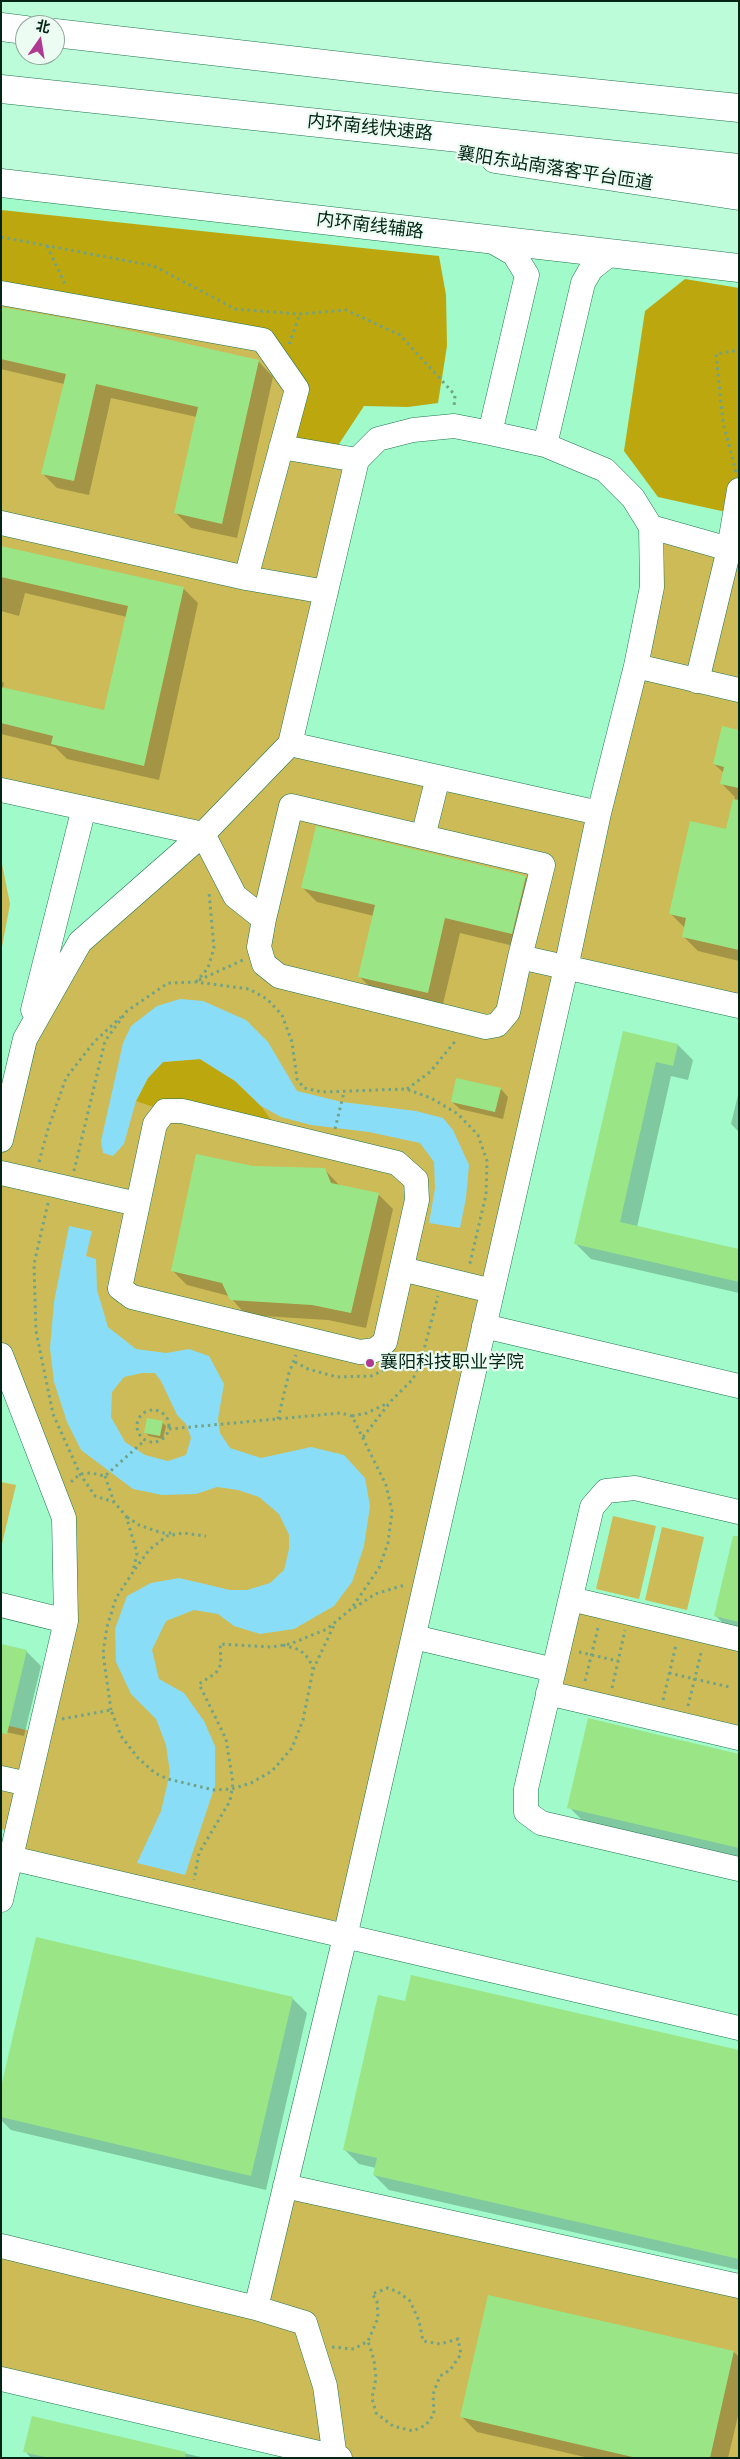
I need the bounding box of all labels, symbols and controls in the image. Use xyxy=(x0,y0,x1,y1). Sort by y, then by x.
north arrow xyxy=(15,15,65,65)
text: 北 xyxy=(34,16,52,37)
street label: 内环南线快速路 xyxy=(306,111,434,145)
street label: 襄阳东站南落客平台匝道 xyxy=(456,143,654,195)
street label: 内环南线辅路 xyxy=(315,209,425,243)
place label: 襄阳科技职业学院 xyxy=(380,1352,524,1374)
marker: 襄阳科技职业学院 xyxy=(364,1357,376,1369)

